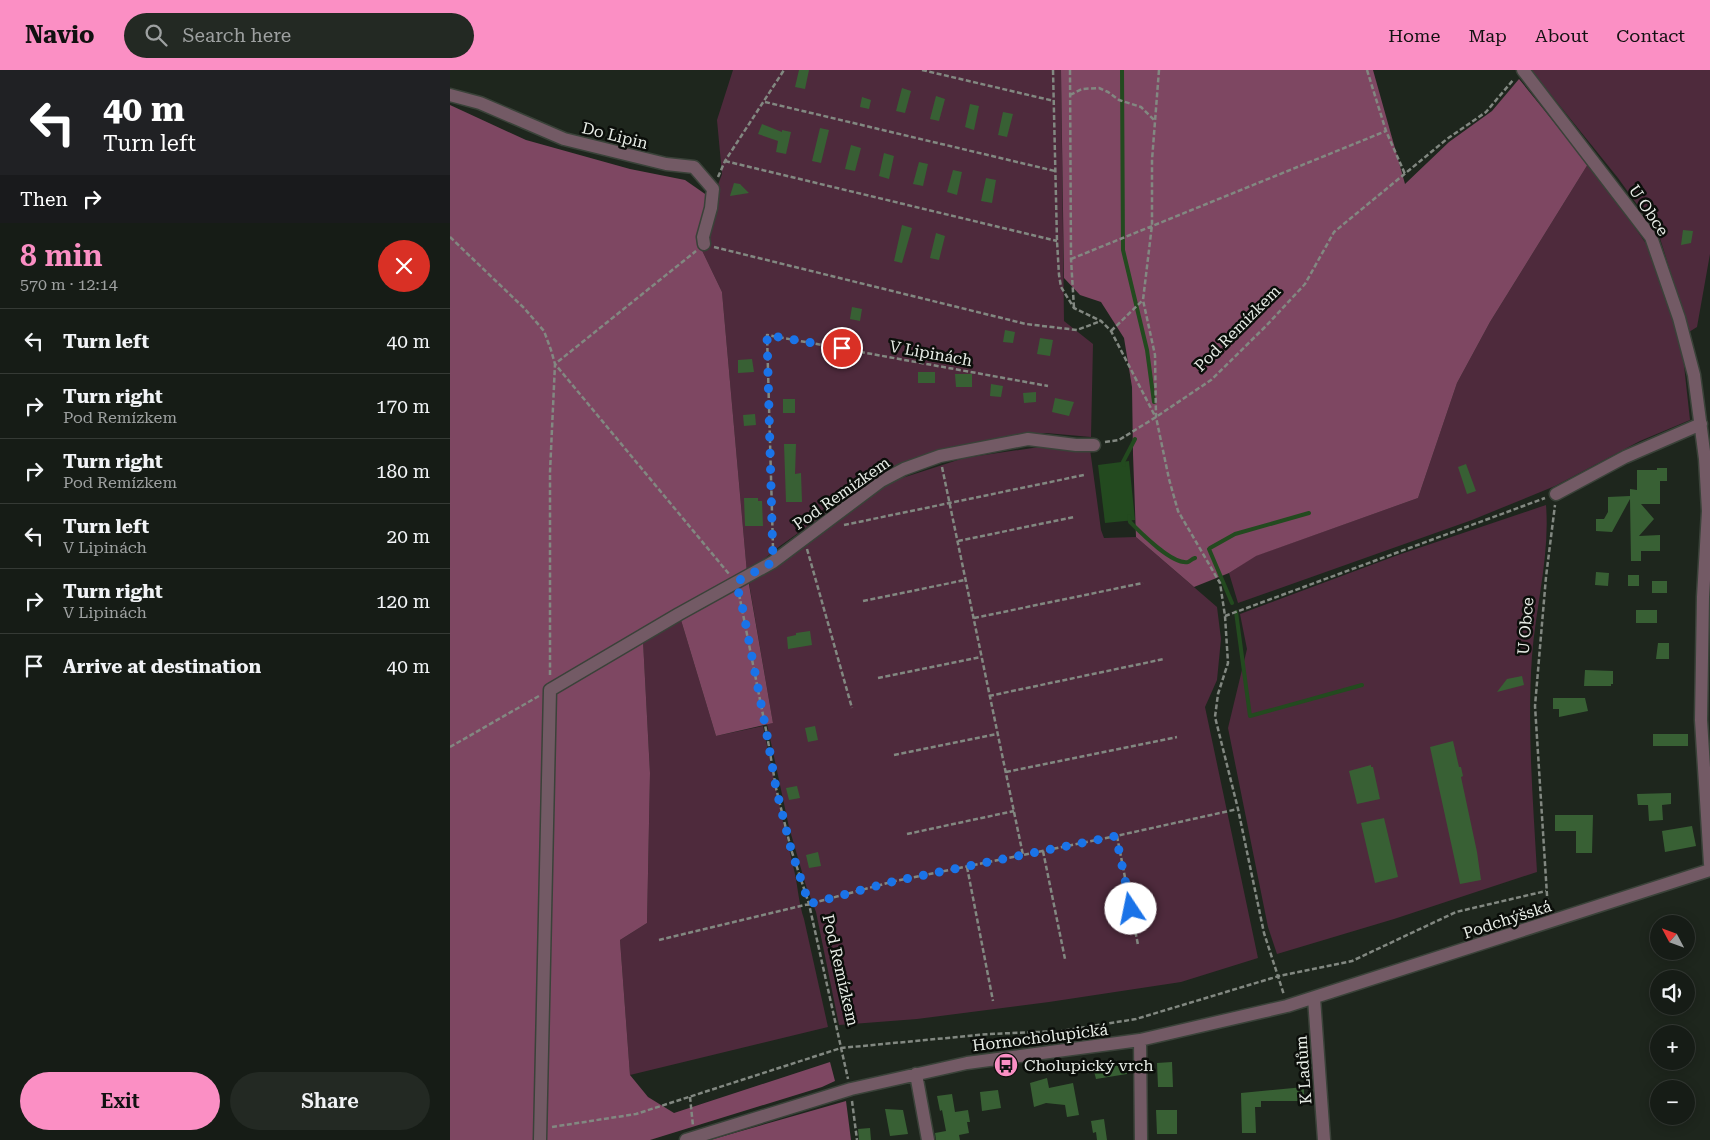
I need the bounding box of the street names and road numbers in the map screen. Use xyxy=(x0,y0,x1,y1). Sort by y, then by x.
street label: Do Lipin xyxy=(580,118,650,153)
street label: U Obce xyxy=(1625,181,1673,240)
street label: Pod Remízkem xyxy=(1190,281,1285,375)
street label: V Lipinách xyxy=(888,337,974,370)
street label: Pod Remízkem xyxy=(789,453,894,534)
street label: U Obce xyxy=(1514,596,1537,656)
street label: Podchýšská xyxy=(1461,896,1554,943)
street label: Pod Remízkem xyxy=(818,912,863,1028)
street label: Hornocholupická xyxy=(971,1020,1109,1055)
street label: K Ladům xyxy=(1292,1034,1315,1105)

